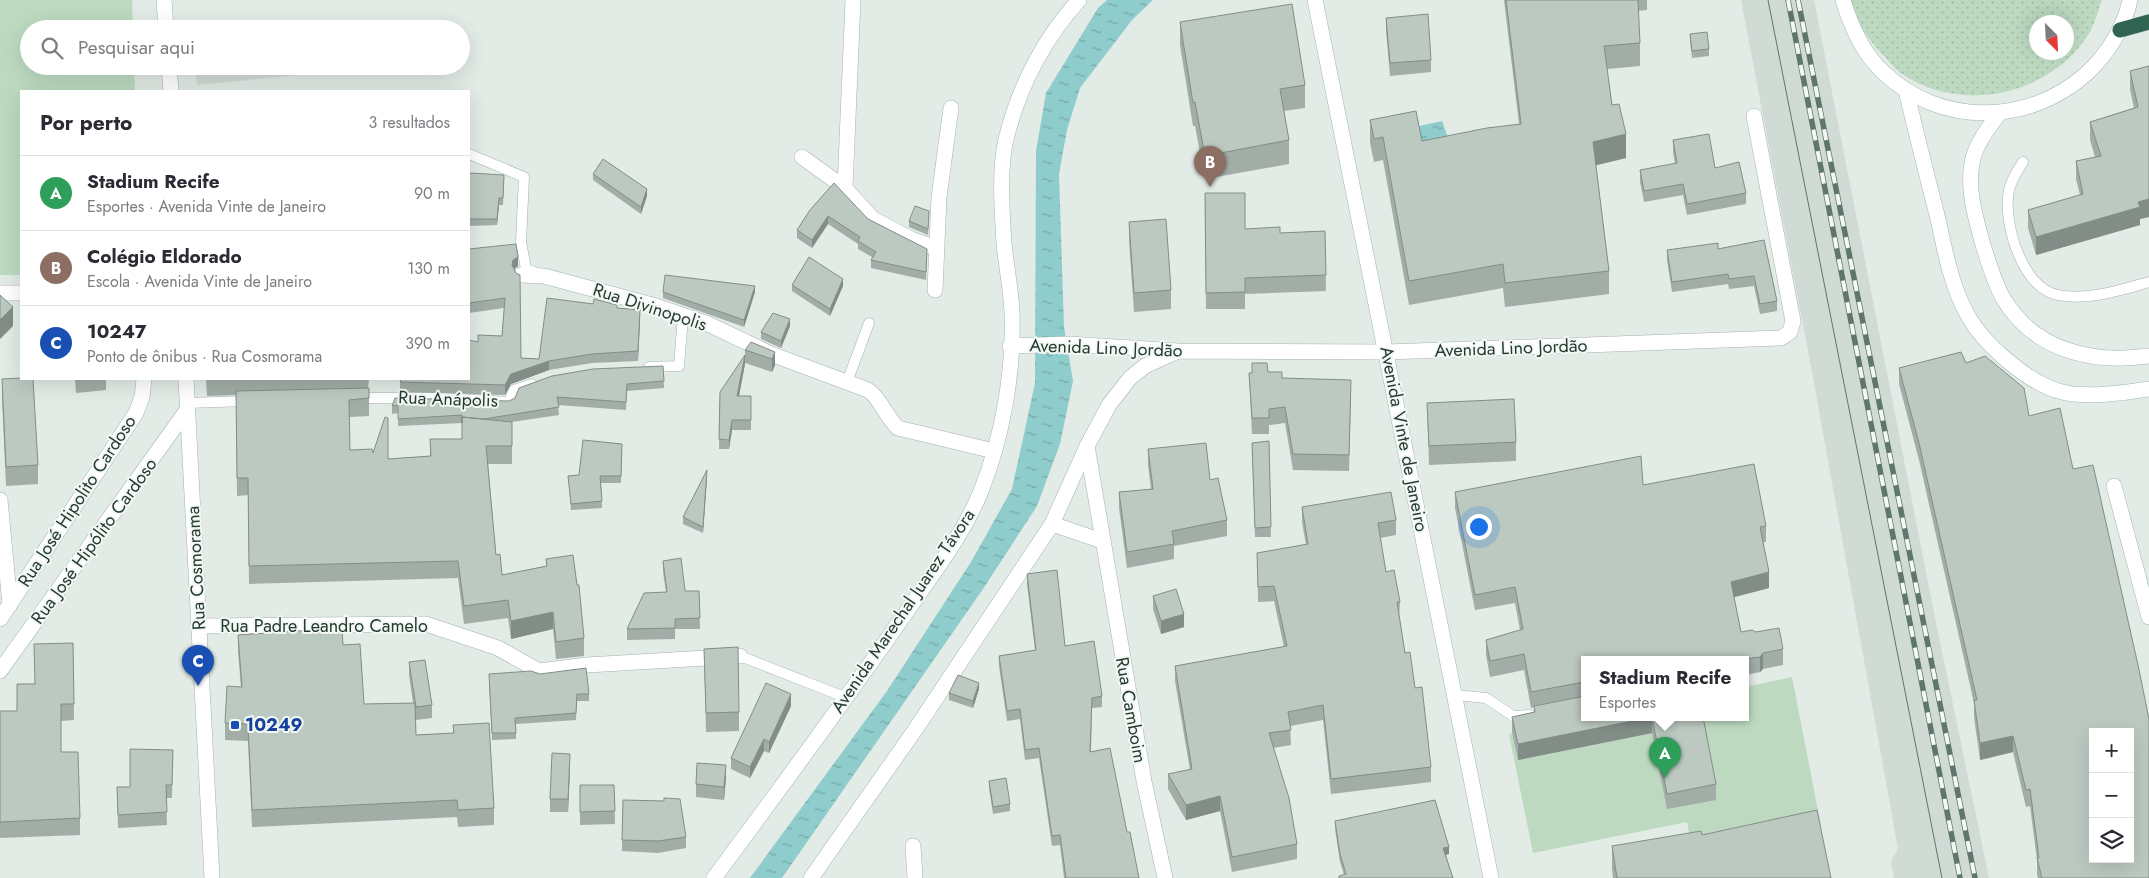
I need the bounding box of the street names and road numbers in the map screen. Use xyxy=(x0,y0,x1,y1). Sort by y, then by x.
street label: Rua Divinopolis xyxy=(590,276,710,338)
street label: Avenida Lino Jordão xyxy=(1029,332,1183,364)
street label: Avenida Lino Jordão xyxy=(1434,332,1588,364)
street label: Avenida Vinte de Janeiro xyxy=(1373,344,1435,534)
street label: Rua Anápolis xyxy=(398,384,498,414)
street label: Rua José Hipolito Cardoso xyxy=(12,410,142,592)
street label: Rua José Hipólito Cardoso xyxy=(25,452,163,630)
street label: Avenida Marechal Juarez Távora xyxy=(825,504,981,718)
street label: Rua Cosmorama xyxy=(180,505,212,631)
street label: Rua Padre Leandro Camelo xyxy=(220,613,428,639)
street label: Rua Camboim xyxy=(1109,655,1153,765)

